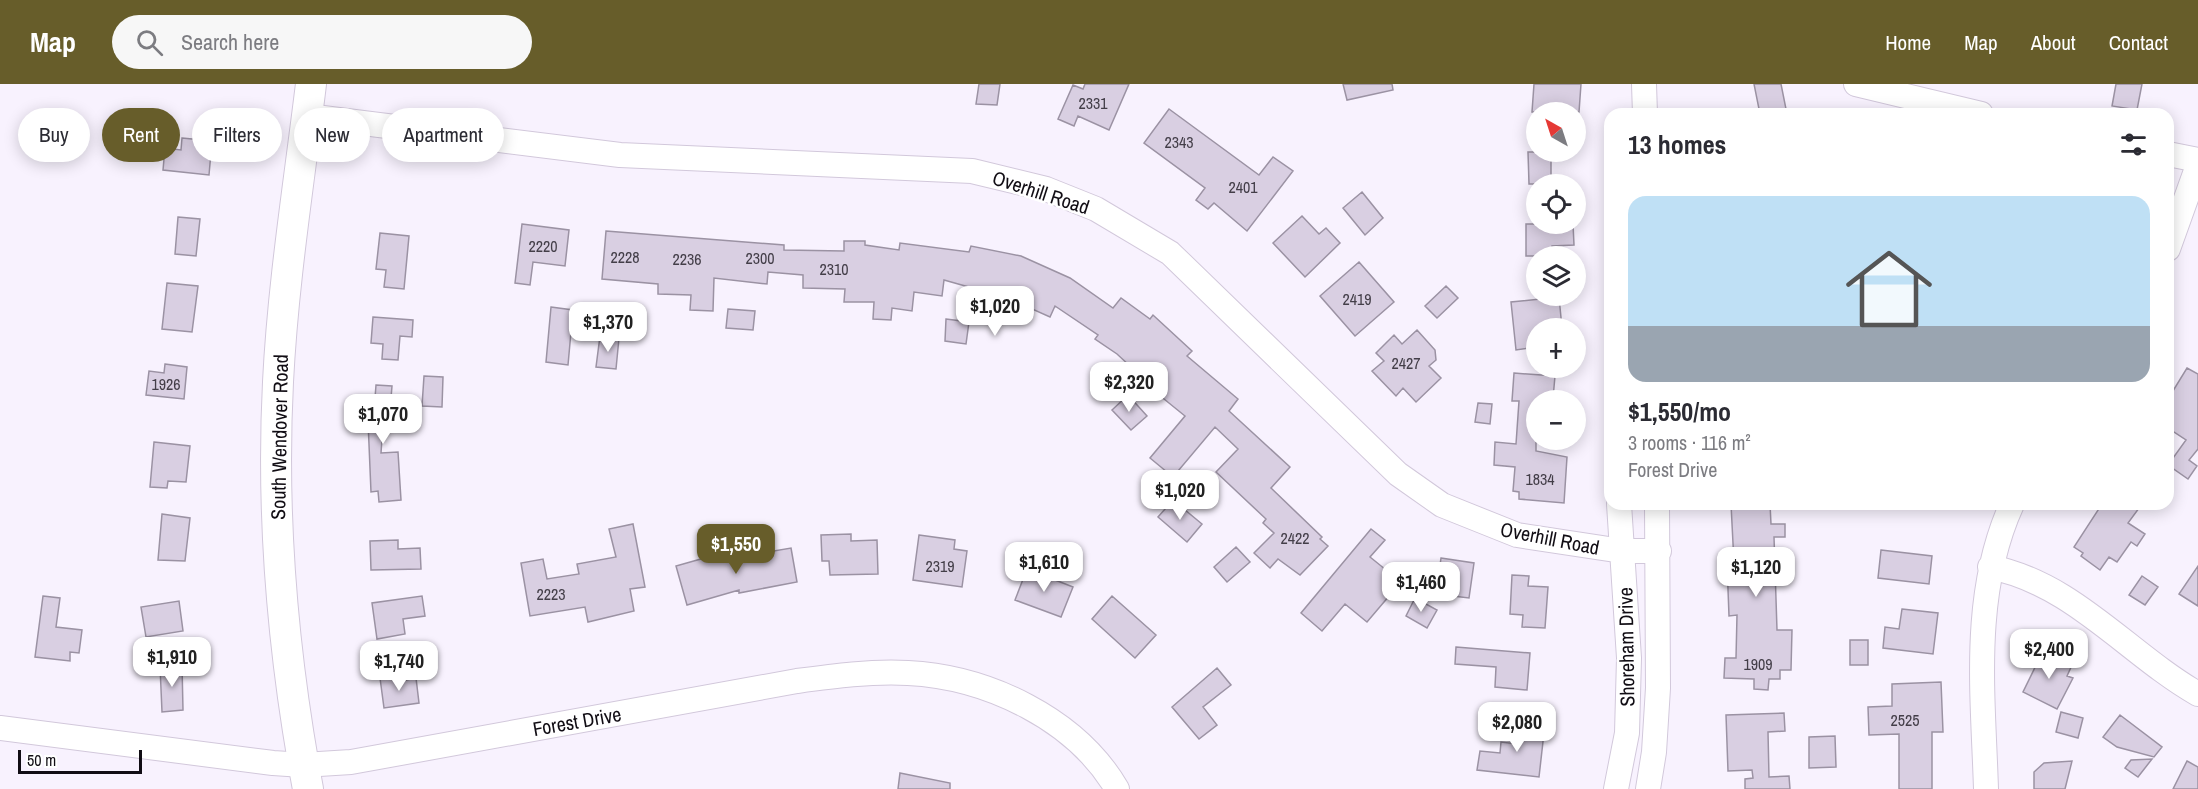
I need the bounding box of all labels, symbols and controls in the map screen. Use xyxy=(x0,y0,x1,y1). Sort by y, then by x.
search box xyxy=(112,15,532,69)
text: Map xyxy=(30,23,76,61)
icon: search xyxy=(133,26,166,59)
text: Search here xyxy=(181,27,279,57)
text: Home xyxy=(1885,28,1931,57)
text: Map xyxy=(1964,28,1998,57)
text: About xyxy=(2031,28,2076,57)
text: Contact xyxy=(2109,28,2168,57)
house number: 2331 xyxy=(1078,92,1108,114)
north arrow xyxy=(1526,102,1586,162)
map controls xyxy=(1526,102,1586,450)
chip: Buy xyxy=(18,108,90,162)
chip: Rent xyxy=(102,108,180,162)
chip: Filters xyxy=(192,108,282,162)
chip: New xyxy=(294,108,370,162)
chip: Apartment xyxy=(382,108,504,162)
text: 13 homes xyxy=(1628,127,1726,162)
icon: filters xyxy=(2117,128,2150,161)
house number: 2343 xyxy=(1164,131,1194,153)
street label: Overhill Road xyxy=(989,164,1093,220)
button: locate xyxy=(1526,174,1586,234)
house number: 2401 xyxy=(1228,176,1258,198)
house number: 2220 xyxy=(528,235,558,257)
icon: home xyxy=(1835,235,1943,343)
house number: 2228 xyxy=(610,246,640,268)
button: layers xyxy=(1526,246,1586,306)
house number: 2300 xyxy=(745,247,775,269)
house number: 2236 xyxy=(672,248,702,270)
house number: 2310 xyxy=(819,258,849,280)
pin: $1,020 xyxy=(946,286,1044,337)
house number: 2419 xyxy=(1342,288,1372,310)
text: $1,020 xyxy=(970,292,1020,319)
pin: $1,370 xyxy=(559,302,657,353)
text: $1,370 xyxy=(583,308,633,335)
button: + xyxy=(1526,318,1586,378)
house number: 2427 xyxy=(1391,352,1421,374)
street label: South Wendover Road xyxy=(264,354,294,520)
pin: $2,320 xyxy=(1080,362,1178,413)
text: $2,320 xyxy=(1104,368,1154,395)
house number: 1926 xyxy=(151,373,181,395)
button: − xyxy=(1526,390,1586,450)
pin: $1,070 xyxy=(334,394,432,445)
text: $1,550/mo xyxy=(1628,394,1731,429)
text: $1,070 xyxy=(358,400,408,427)
text: 3 rooms · 116 m² xyxy=(1628,429,1751,456)
text: Forest Drive xyxy=(1628,456,1717,483)
house number: 1834 xyxy=(1525,468,1555,490)
pin: $1,020 xyxy=(1131,470,1229,521)
text: $1,020 xyxy=(1155,476,1205,503)
street label: Overhill Road xyxy=(1498,515,1602,561)
pin: $1,550 xyxy=(687,524,785,575)
house number: 2422 xyxy=(1280,527,1310,549)
text: $1,550 xyxy=(711,530,761,557)
pin: $1,610 xyxy=(995,542,1093,593)
pin: $1,120 xyxy=(1707,547,1805,598)
text: $1,610 xyxy=(1019,548,1069,575)
text: $1,120 xyxy=(1731,553,1781,580)
house number: 2319 xyxy=(925,555,955,577)
pin: $1,460 xyxy=(1372,562,1470,613)
text: $1,460 xyxy=(1396,568,1446,595)
house number: 2223 xyxy=(536,583,566,605)
street label: Shoreham Drive xyxy=(1611,587,1641,707)
pin: $2,400 xyxy=(2000,629,2098,680)
text: $2,400 xyxy=(2024,635,2074,662)
pin: $1,910 xyxy=(123,637,221,688)
pin: $1,740 xyxy=(350,641,448,692)
text: $1,910 xyxy=(147,643,197,670)
text: $1,740 xyxy=(374,647,424,674)
house number: 1909 xyxy=(1743,653,1773,675)
street label: Forest Drive xyxy=(531,700,623,742)
pin: $2,080 xyxy=(1468,702,1566,753)
text: $2,080 xyxy=(1492,708,1542,735)
house number: 2525 xyxy=(1890,709,1920,731)
scale bar xyxy=(18,747,142,774)
text: 50 m xyxy=(27,749,56,771)

